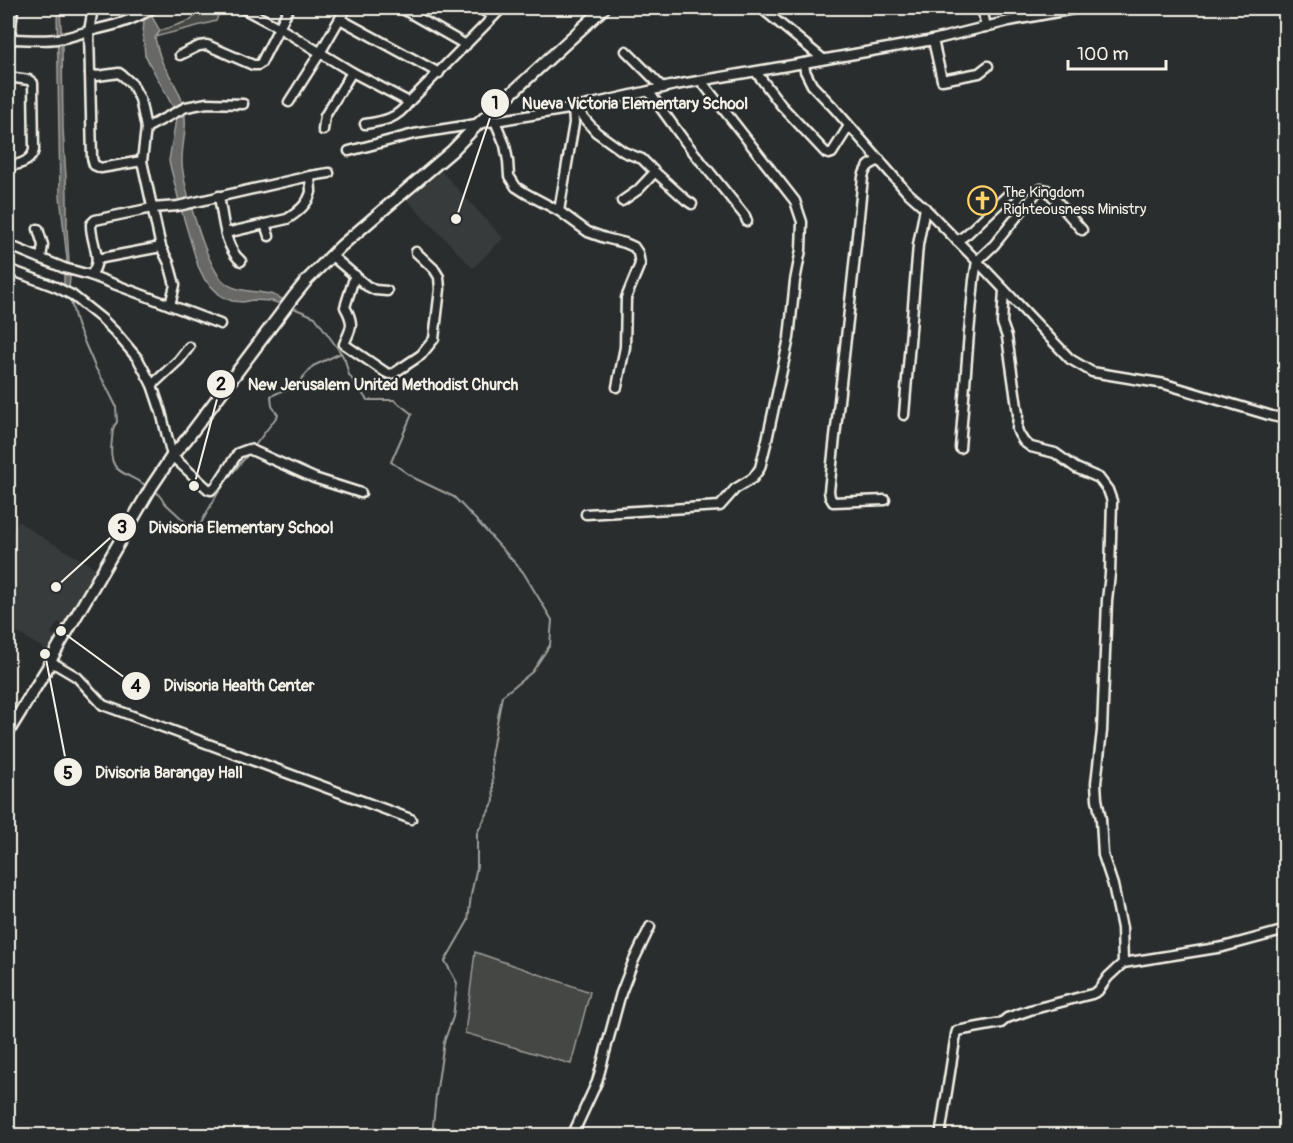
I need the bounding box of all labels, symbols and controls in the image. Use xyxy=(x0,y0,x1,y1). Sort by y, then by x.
scale bar xyxy=(1068,33,1166,71)
text: 100 m xyxy=(1077,43,1129,66)
callout: Nueva Victoria Elementary School xyxy=(480,86,760,120)
text: 1 xyxy=(491,92,499,115)
text: Nueva Victoria Elementary School xyxy=(522,94,748,114)
place label: The Kingdom Righteousness Ministry xyxy=(1003,183,1147,219)
church icon: The Kingdom Righteousness Ministry xyxy=(966,185,998,217)
callout: New Jerusalem United Methodist Church xyxy=(206,367,531,401)
text: 2 xyxy=(216,373,226,396)
text: New Jerusalem United Methodist Church xyxy=(248,375,519,395)
callout: Divisoria Elementary School xyxy=(107,510,346,544)
text: 3 xyxy=(117,516,127,539)
text: Divisoria Elementary School xyxy=(148,518,334,538)
callout: Divisoria Health Center xyxy=(121,669,326,703)
text: 4 xyxy=(131,675,142,698)
text: Divisoria Health Center xyxy=(163,676,315,696)
callout: Divisoria Barangay Hall xyxy=(53,755,255,789)
text: 5 xyxy=(63,762,73,785)
text: Divisoria Barangay Hall xyxy=(95,763,243,783)

